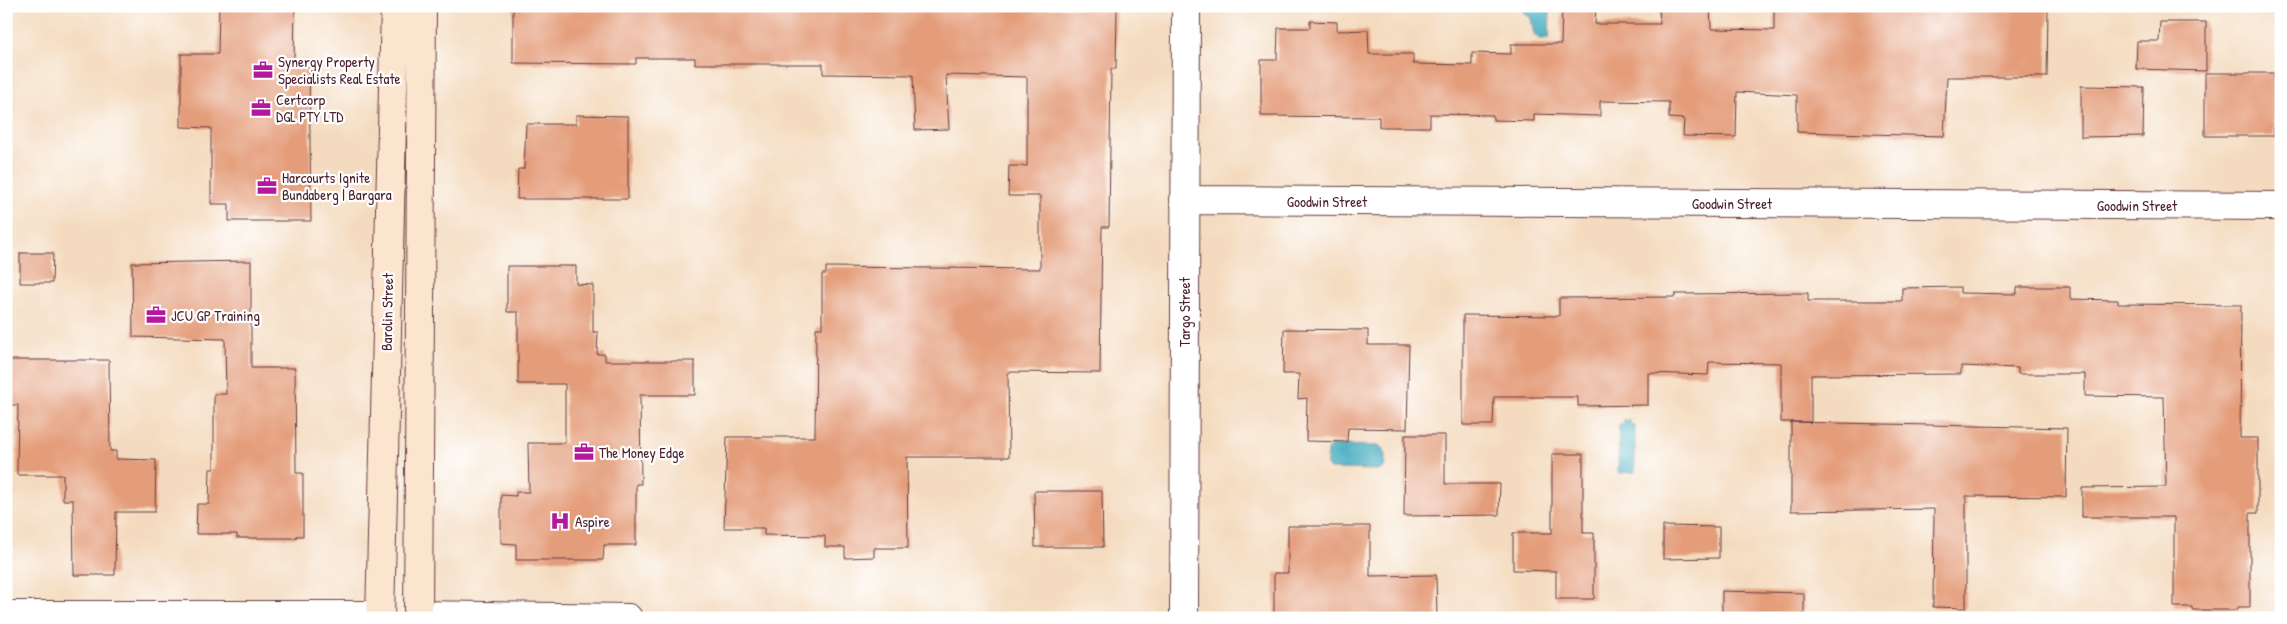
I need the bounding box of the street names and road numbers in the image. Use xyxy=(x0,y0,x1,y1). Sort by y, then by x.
street label: Goodwin Street xyxy=(1287,191,1368,212)
street label: Goodwin Street xyxy=(1692,193,1773,214)
street label: Goodwin Street xyxy=(2097,195,2178,216)
street label: Barolin Street xyxy=(376,272,398,351)
street label: Targo Street xyxy=(1174,276,1195,347)

